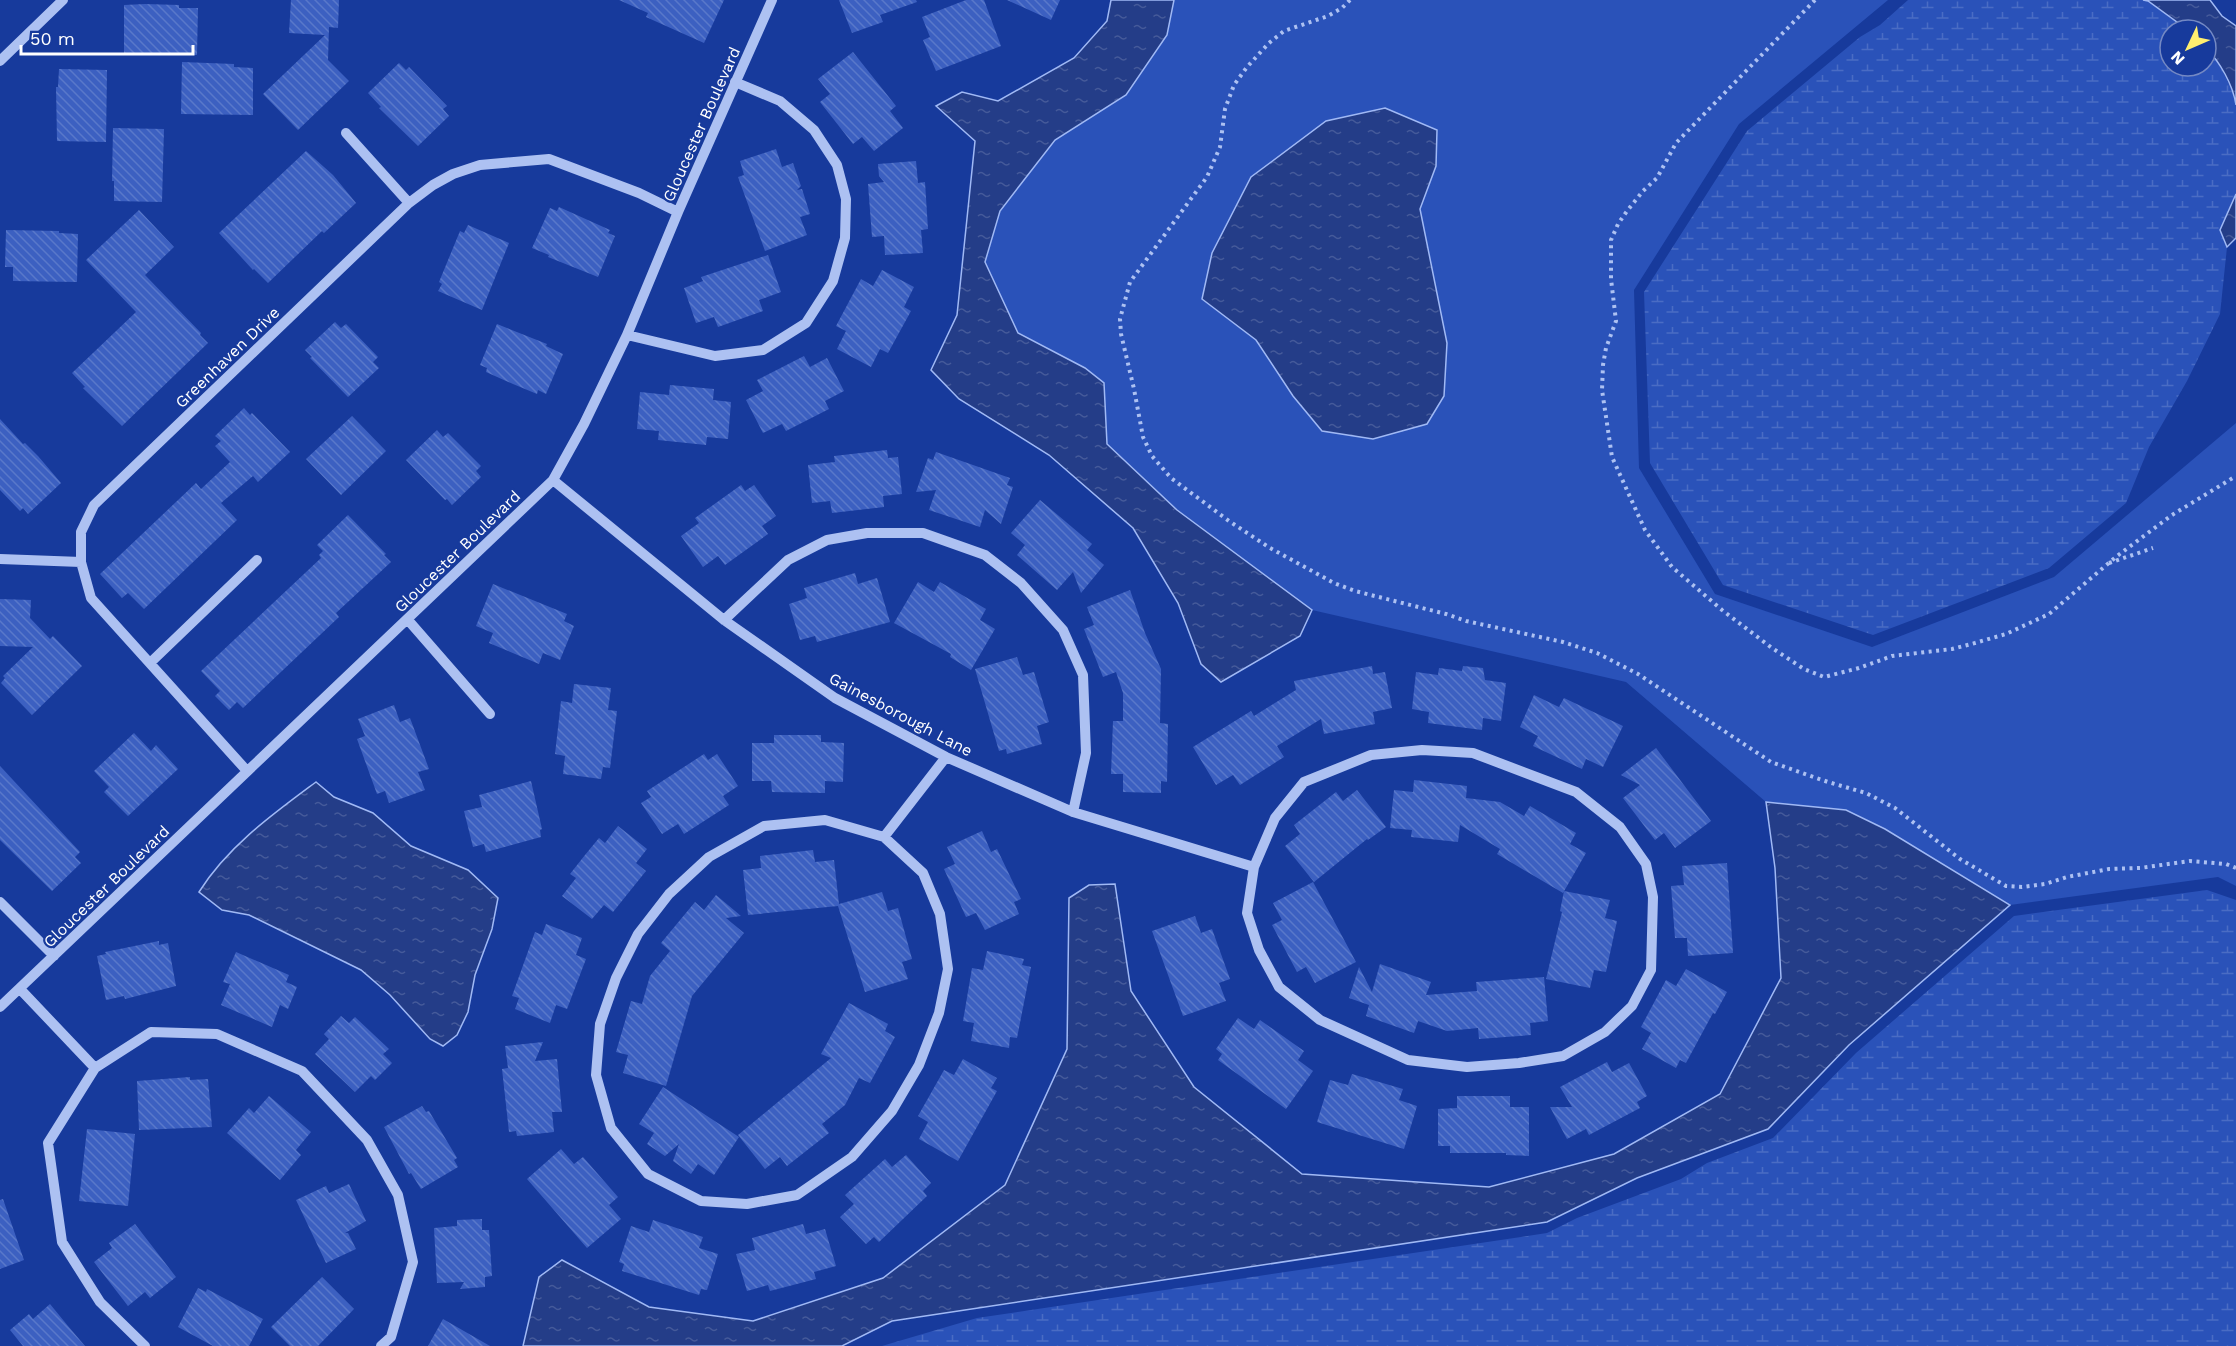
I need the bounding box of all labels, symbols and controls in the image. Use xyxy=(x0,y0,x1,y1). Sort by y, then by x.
scale bar xyxy=(21,18,194,56)
north arrow xyxy=(2158,18,2218,78)
text: 50 m xyxy=(30,28,75,49)
street label: Gloucester Boulevard xyxy=(659,44,744,205)
text: N xyxy=(2167,47,2189,69)
street label: Greenhaven Drive xyxy=(171,303,283,412)
street label: Gloucester Boulevard xyxy=(391,486,524,616)
street label: Gainesborough Lane xyxy=(826,669,976,760)
street label: Gloucester Boulevard xyxy=(40,821,173,951)

